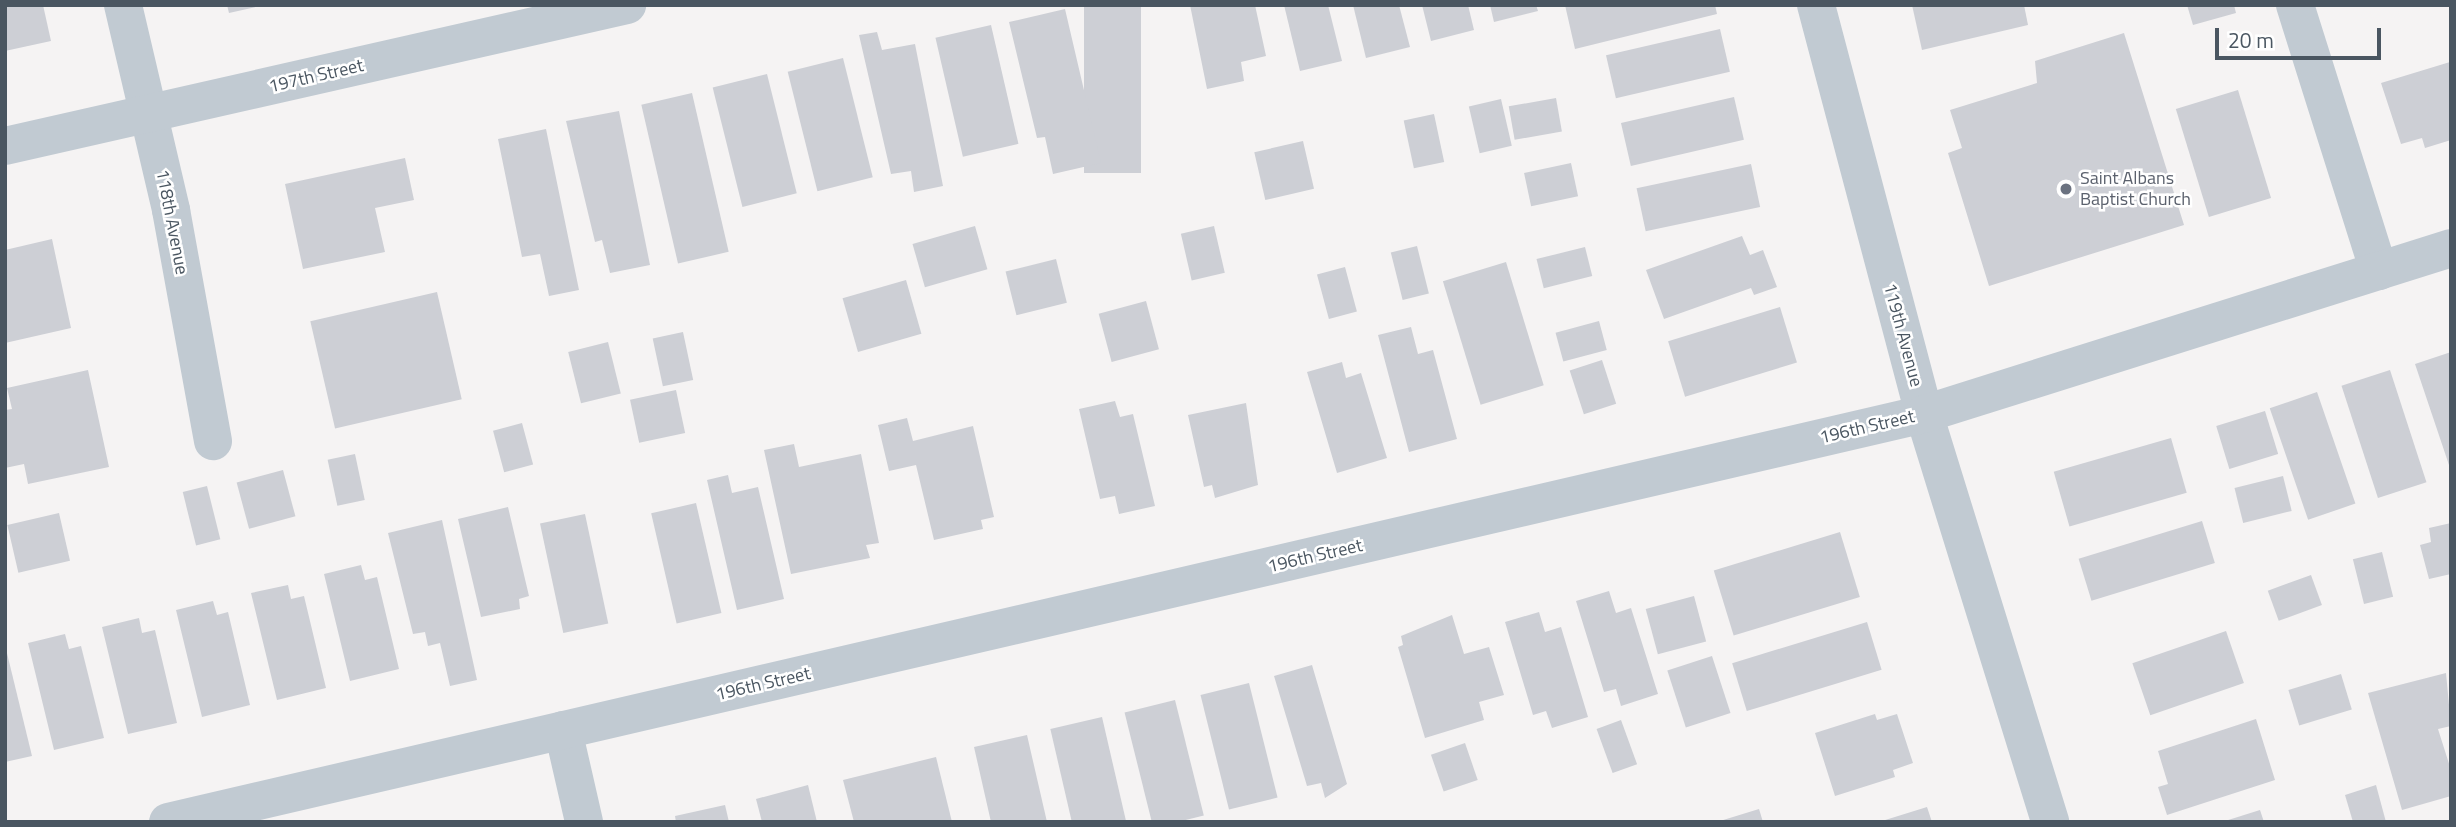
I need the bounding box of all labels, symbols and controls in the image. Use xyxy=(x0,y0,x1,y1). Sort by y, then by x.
scale bar xyxy=(2218,14,2384,58)
text: 20 m xyxy=(2228,24,2274,56)
street label: 197th Street xyxy=(267,55,365,97)
street label: 118th Avenue xyxy=(151,168,193,276)
place label: Saint Albans Baptist Church xyxy=(2080,168,2191,210)
marker: Saint Albans Baptist Church xyxy=(2058,181,2074,197)
street label: 119th Avenue xyxy=(1879,281,1927,389)
street label: 196th Street xyxy=(1818,406,1916,448)
street label: 196th Street xyxy=(1266,535,1364,577)
street label: 196th Street xyxy=(714,663,812,705)

